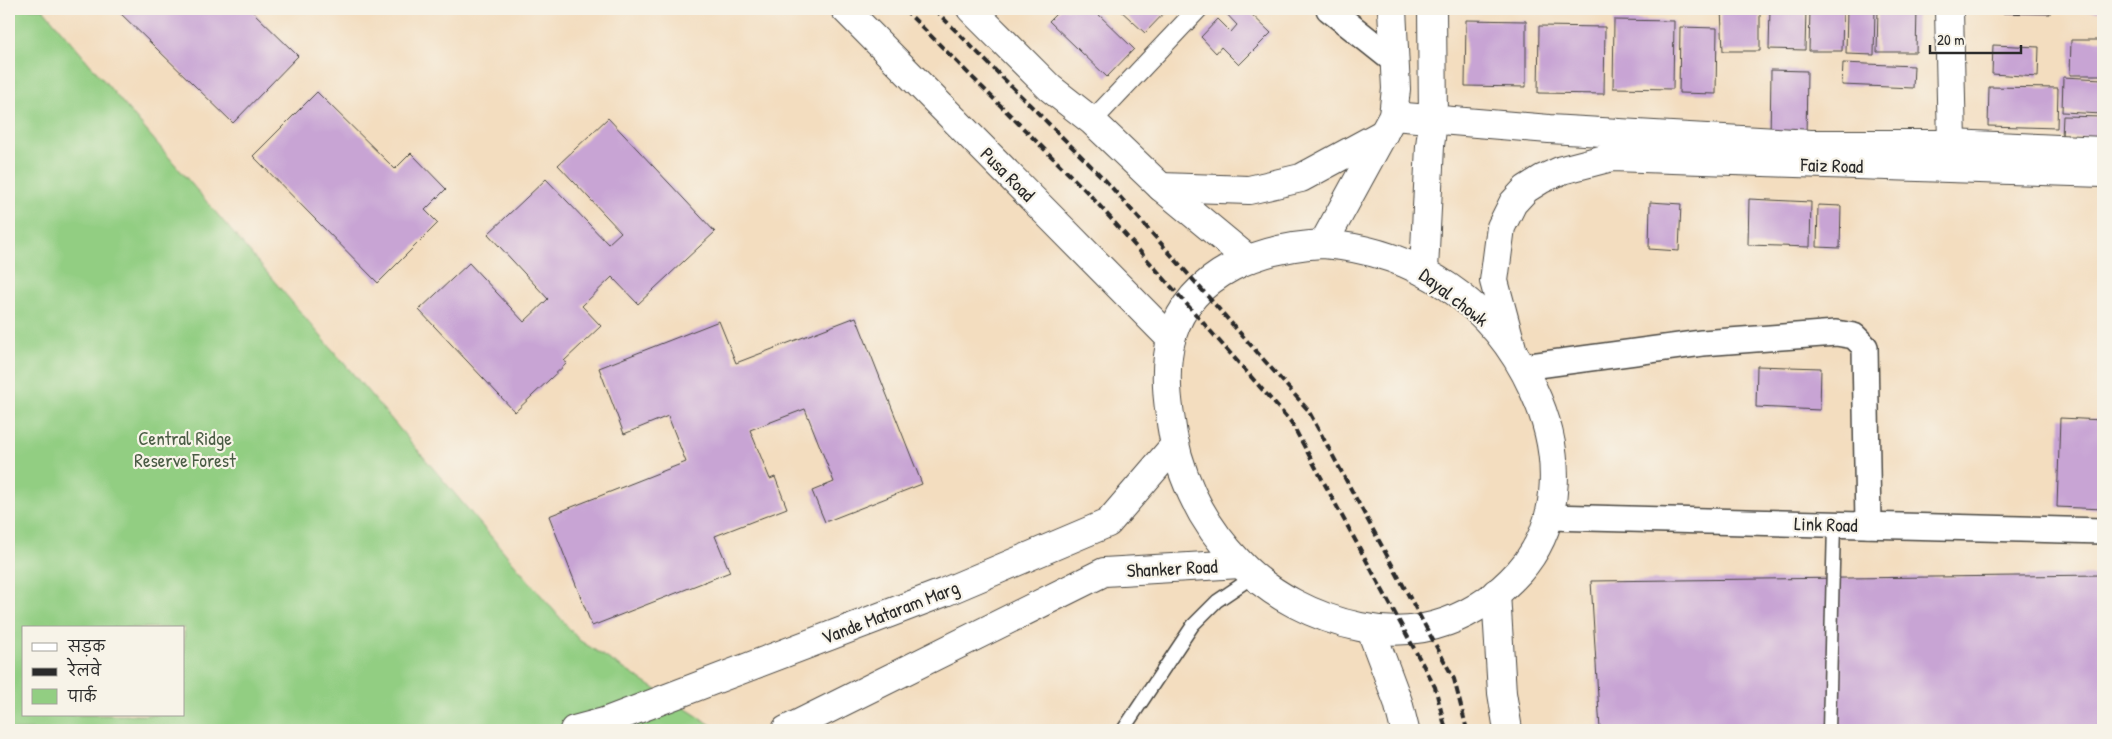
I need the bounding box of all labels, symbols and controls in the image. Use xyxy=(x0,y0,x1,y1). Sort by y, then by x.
scale bar xyxy=(1930,22,2021,54)
text: 20 m xyxy=(1937,29,1964,50)
street label: Pusa Road xyxy=(975,141,1041,207)
street label: Faiz Road xyxy=(1799,151,1864,179)
street label: Dayal chowk xyxy=(1414,262,1494,332)
park label: Central Ridge Reserve Forest xyxy=(134,425,236,473)
street label: Link Road xyxy=(1794,510,1859,538)
street label: Shanker Road xyxy=(1126,553,1219,583)
street label: Vande Mataram Marg xyxy=(817,574,963,650)
legend xyxy=(22,626,185,716)
text: सड़क xyxy=(67,636,106,657)
text: रेलवे xyxy=(66,657,102,681)
text: पार्क xyxy=(67,685,98,707)

